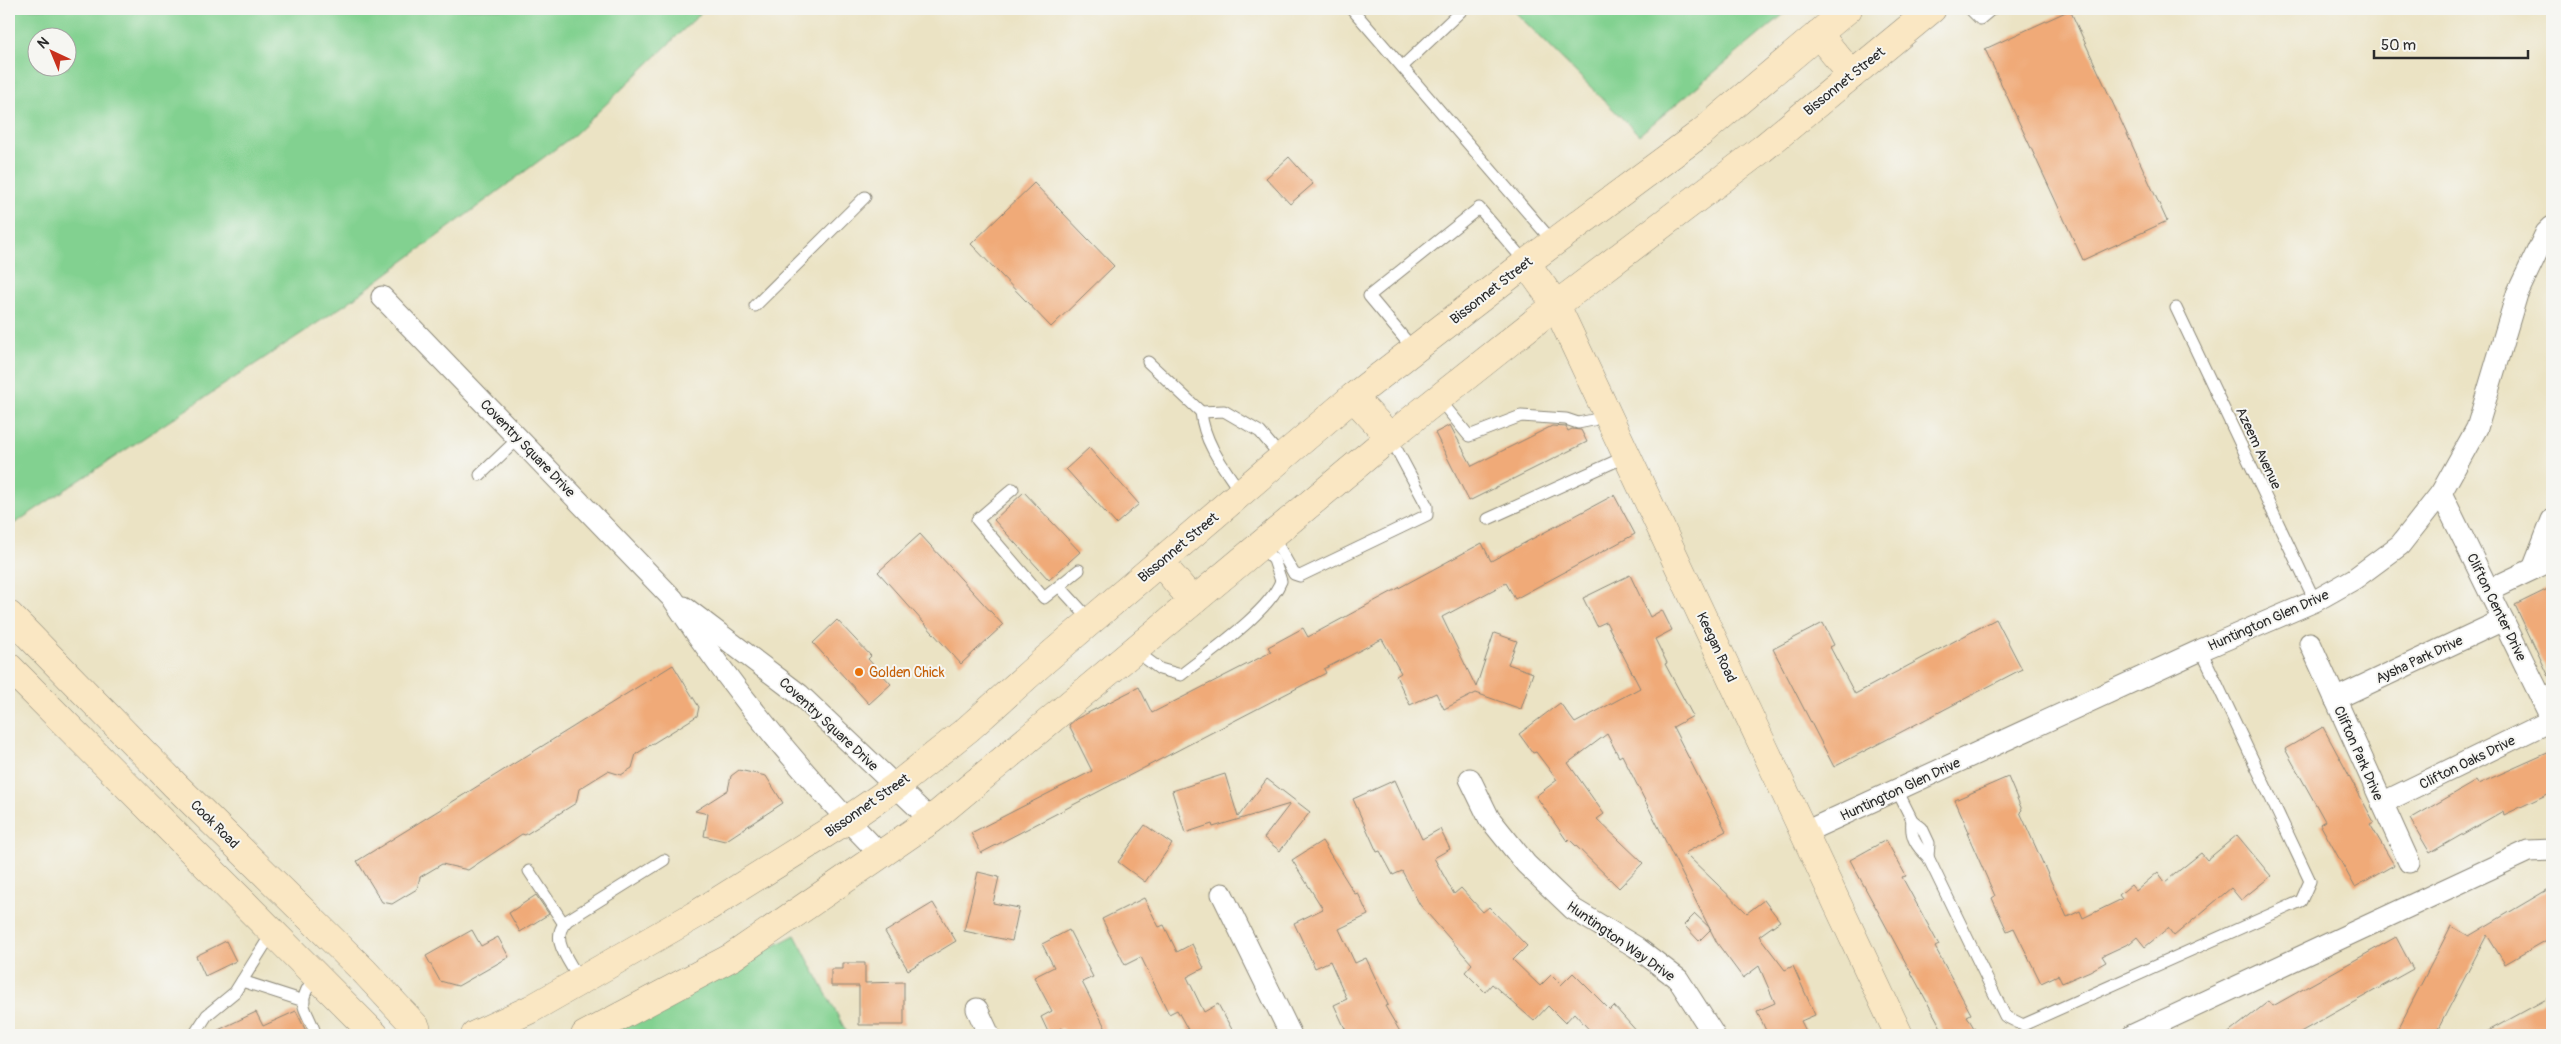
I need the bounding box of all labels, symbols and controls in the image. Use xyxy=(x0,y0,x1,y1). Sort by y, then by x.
north arrow xyxy=(28,28,78,78)
scale bar xyxy=(2374,28,2527,60)
text: N xyxy=(34,34,53,52)
text: 50 m xyxy=(2381,36,2416,55)
street label: Bissonnet Street xyxy=(1800,43,1889,119)
street label: Bissonnet Street xyxy=(1447,253,1536,328)
street label: Coventry Square Drive xyxy=(477,396,579,501)
street label: Azeem Avenue xyxy=(2232,405,2285,492)
street label: Bissonnet Street xyxy=(1135,509,1222,586)
street label: Clifton Center Drive xyxy=(2463,551,2530,664)
street label: Huntington Glen Drive xyxy=(2205,586,2331,655)
street label: Keegan Road xyxy=(1693,609,1740,685)
street label: Aysha Park Drive xyxy=(2373,632,2466,687)
place label: Golden Chick xyxy=(869,664,945,681)
marker: Golden Chick xyxy=(853,666,865,678)
street label: Coventry Square Drive xyxy=(776,674,882,775)
street label: Clifton Park Drive xyxy=(2330,703,2387,803)
street label: Clifton Oaks Drive xyxy=(2417,732,2518,793)
street label: Huntington Glen Drive xyxy=(1837,754,1963,825)
street label: Bissonnet Street xyxy=(822,770,913,841)
street label: Cook Road xyxy=(187,797,243,852)
street label: Huntington Way Drive xyxy=(1563,898,1678,985)

